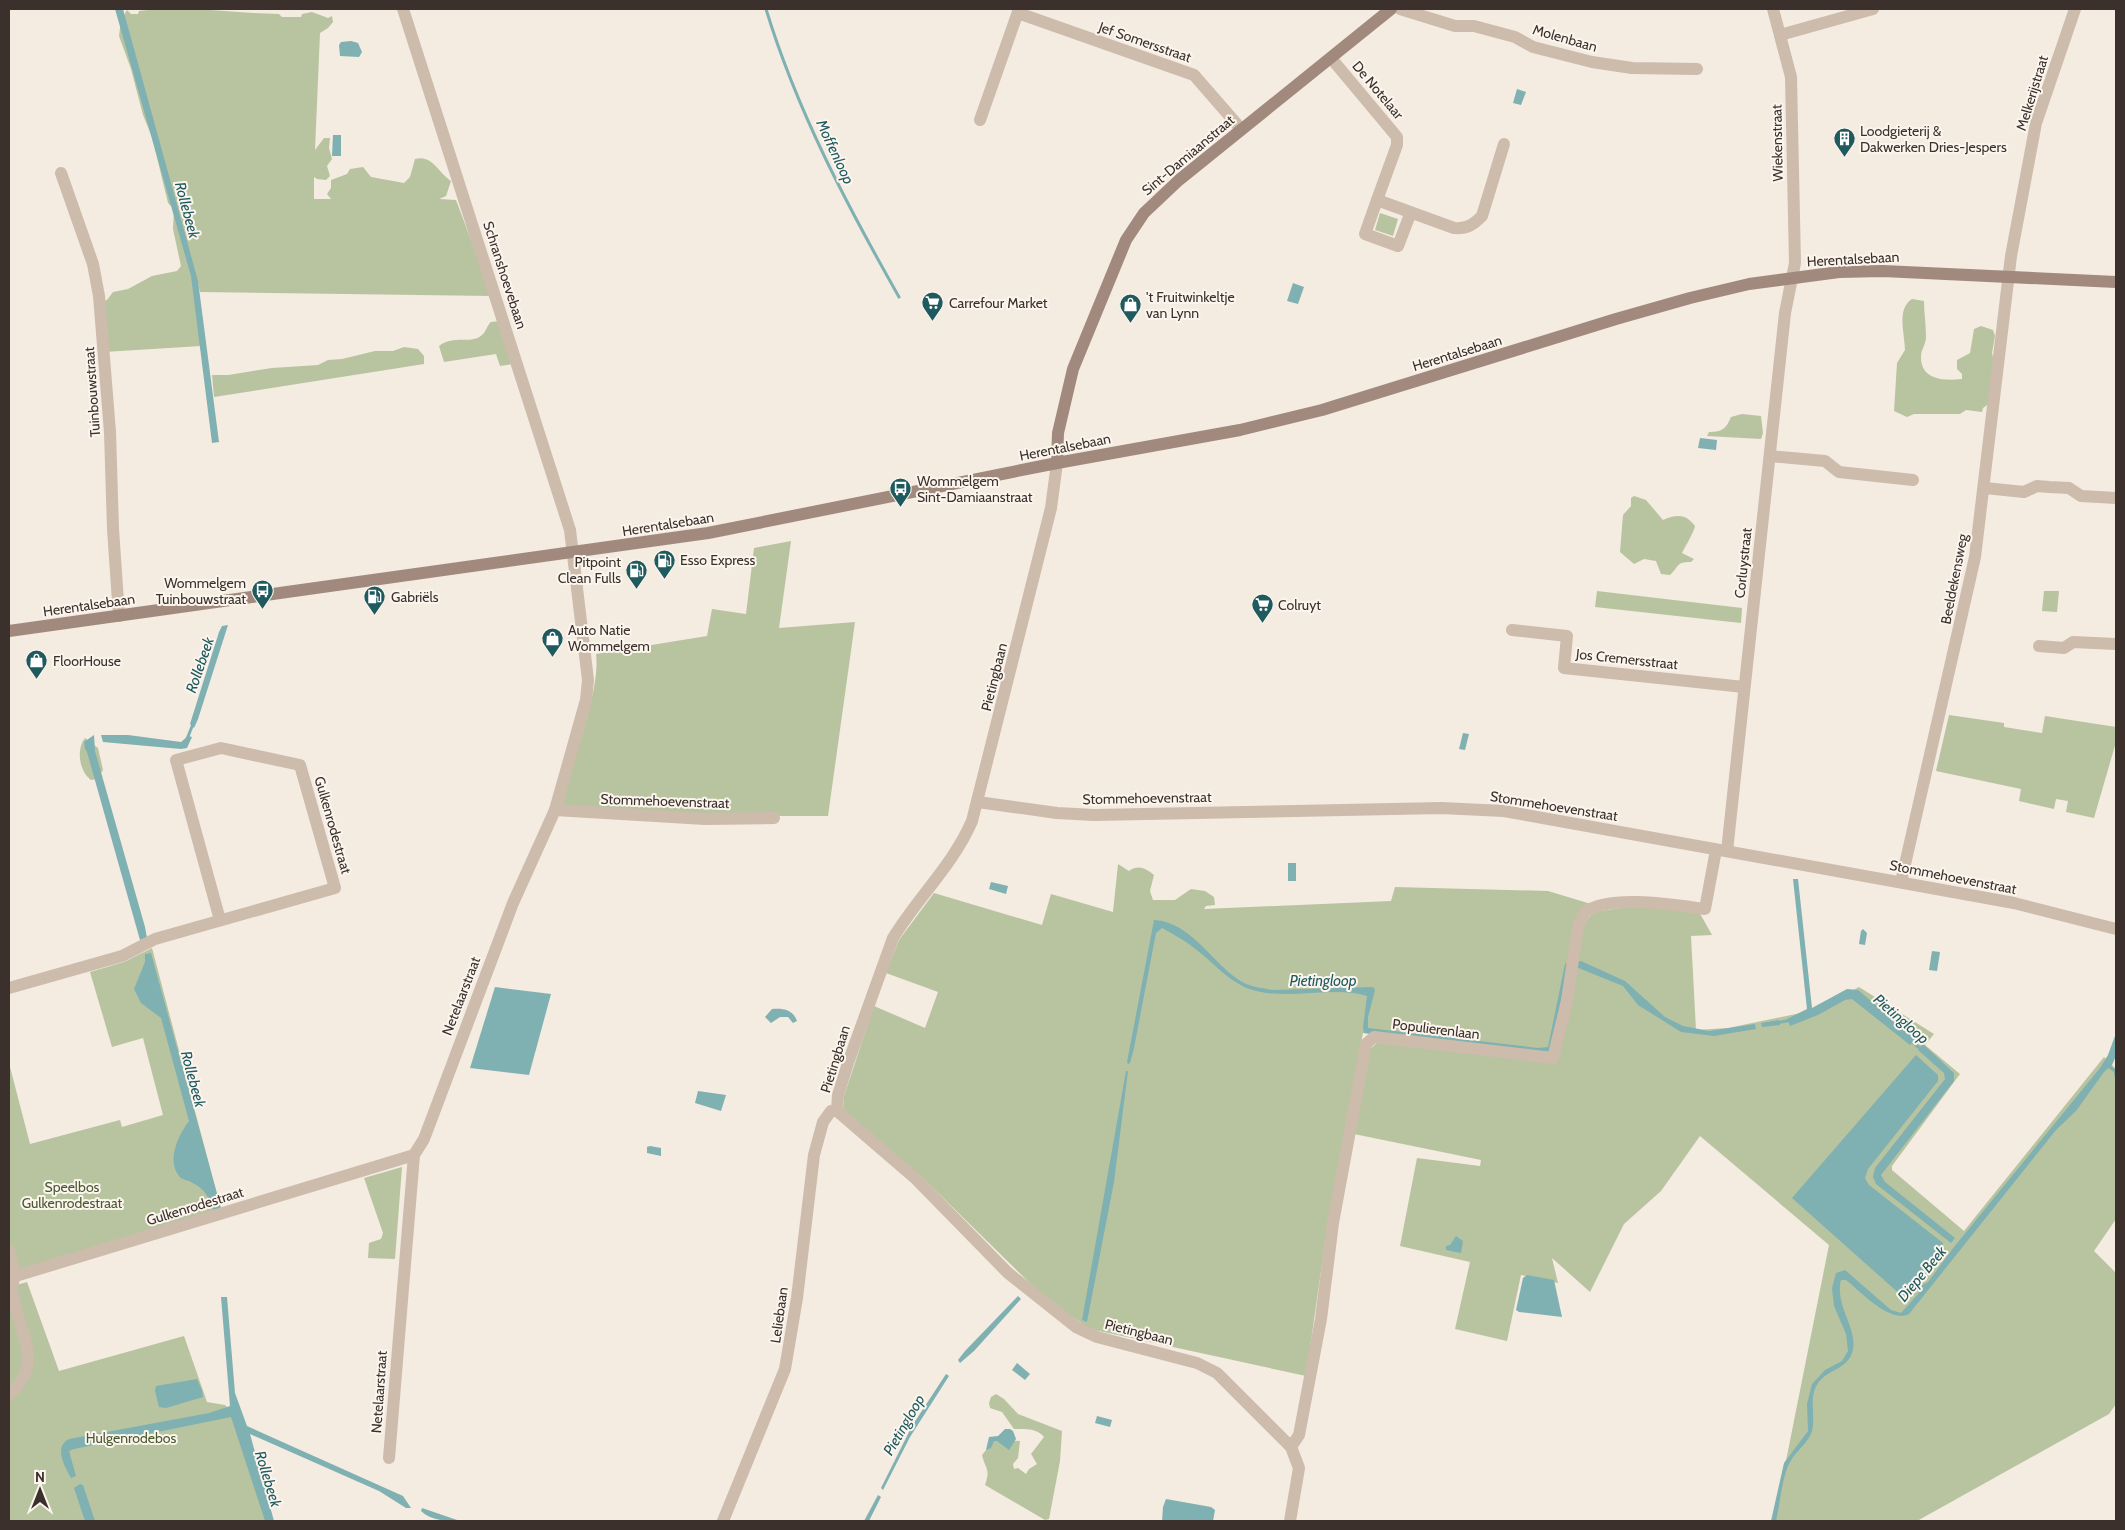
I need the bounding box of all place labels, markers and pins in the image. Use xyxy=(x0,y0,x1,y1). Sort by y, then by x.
place label: Loodgieterij & Dakwerken Dries-Jespers xyxy=(1860,122,2007,156)
building icon: Loodgieterij & Dakwerken Dries-Jespers xyxy=(1832,127,1856,158)
place label: 't Fruitwinkeltje van Lynn xyxy=(1146,288,1235,322)
supermarket icon: Carrefour Market xyxy=(921,291,945,322)
shop icon: 't Fruitwinkeltje van Lynn xyxy=(1118,293,1142,324)
place label: Carrefour Market xyxy=(949,294,1048,312)
place label: Wommelgem Sint-Damiaanstraat xyxy=(917,472,1033,506)
bus stop icon: Wommelgem Sint-Damiaanstraat xyxy=(889,477,913,508)
fuel station icon: Esso Express xyxy=(652,548,676,579)
place label: Esso Express xyxy=(680,551,756,569)
place label: Pitpoint Clean Fulls xyxy=(558,553,621,587)
fuel station icon: Pitpoint Clean Fulls xyxy=(625,558,649,589)
place label: Wommelgem Tuinbouwstraat xyxy=(156,574,246,608)
bus stop icon: Wommelgem Tuinbouwstraat xyxy=(250,579,274,610)
fuel station icon: Gabriëls xyxy=(363,585,387,616)
place label: Gabriëls xyxy=(391,588,439,606)
supermarket icon: Colruyt xyxy=(1250,593,1274,624)
place label: Colruyt xyxy=(1278,596,1321,614)
place label: Auto Natie Wommelgem xyxy=(568,621,650,655)
shop icon: Auto Natie Wommelgem xyxy=(540,626,564,657)
shop icon: FloorHouse xyxy=(25,649,49,680)
place label: FloorHouse xyxy=(53,652,121,670)

